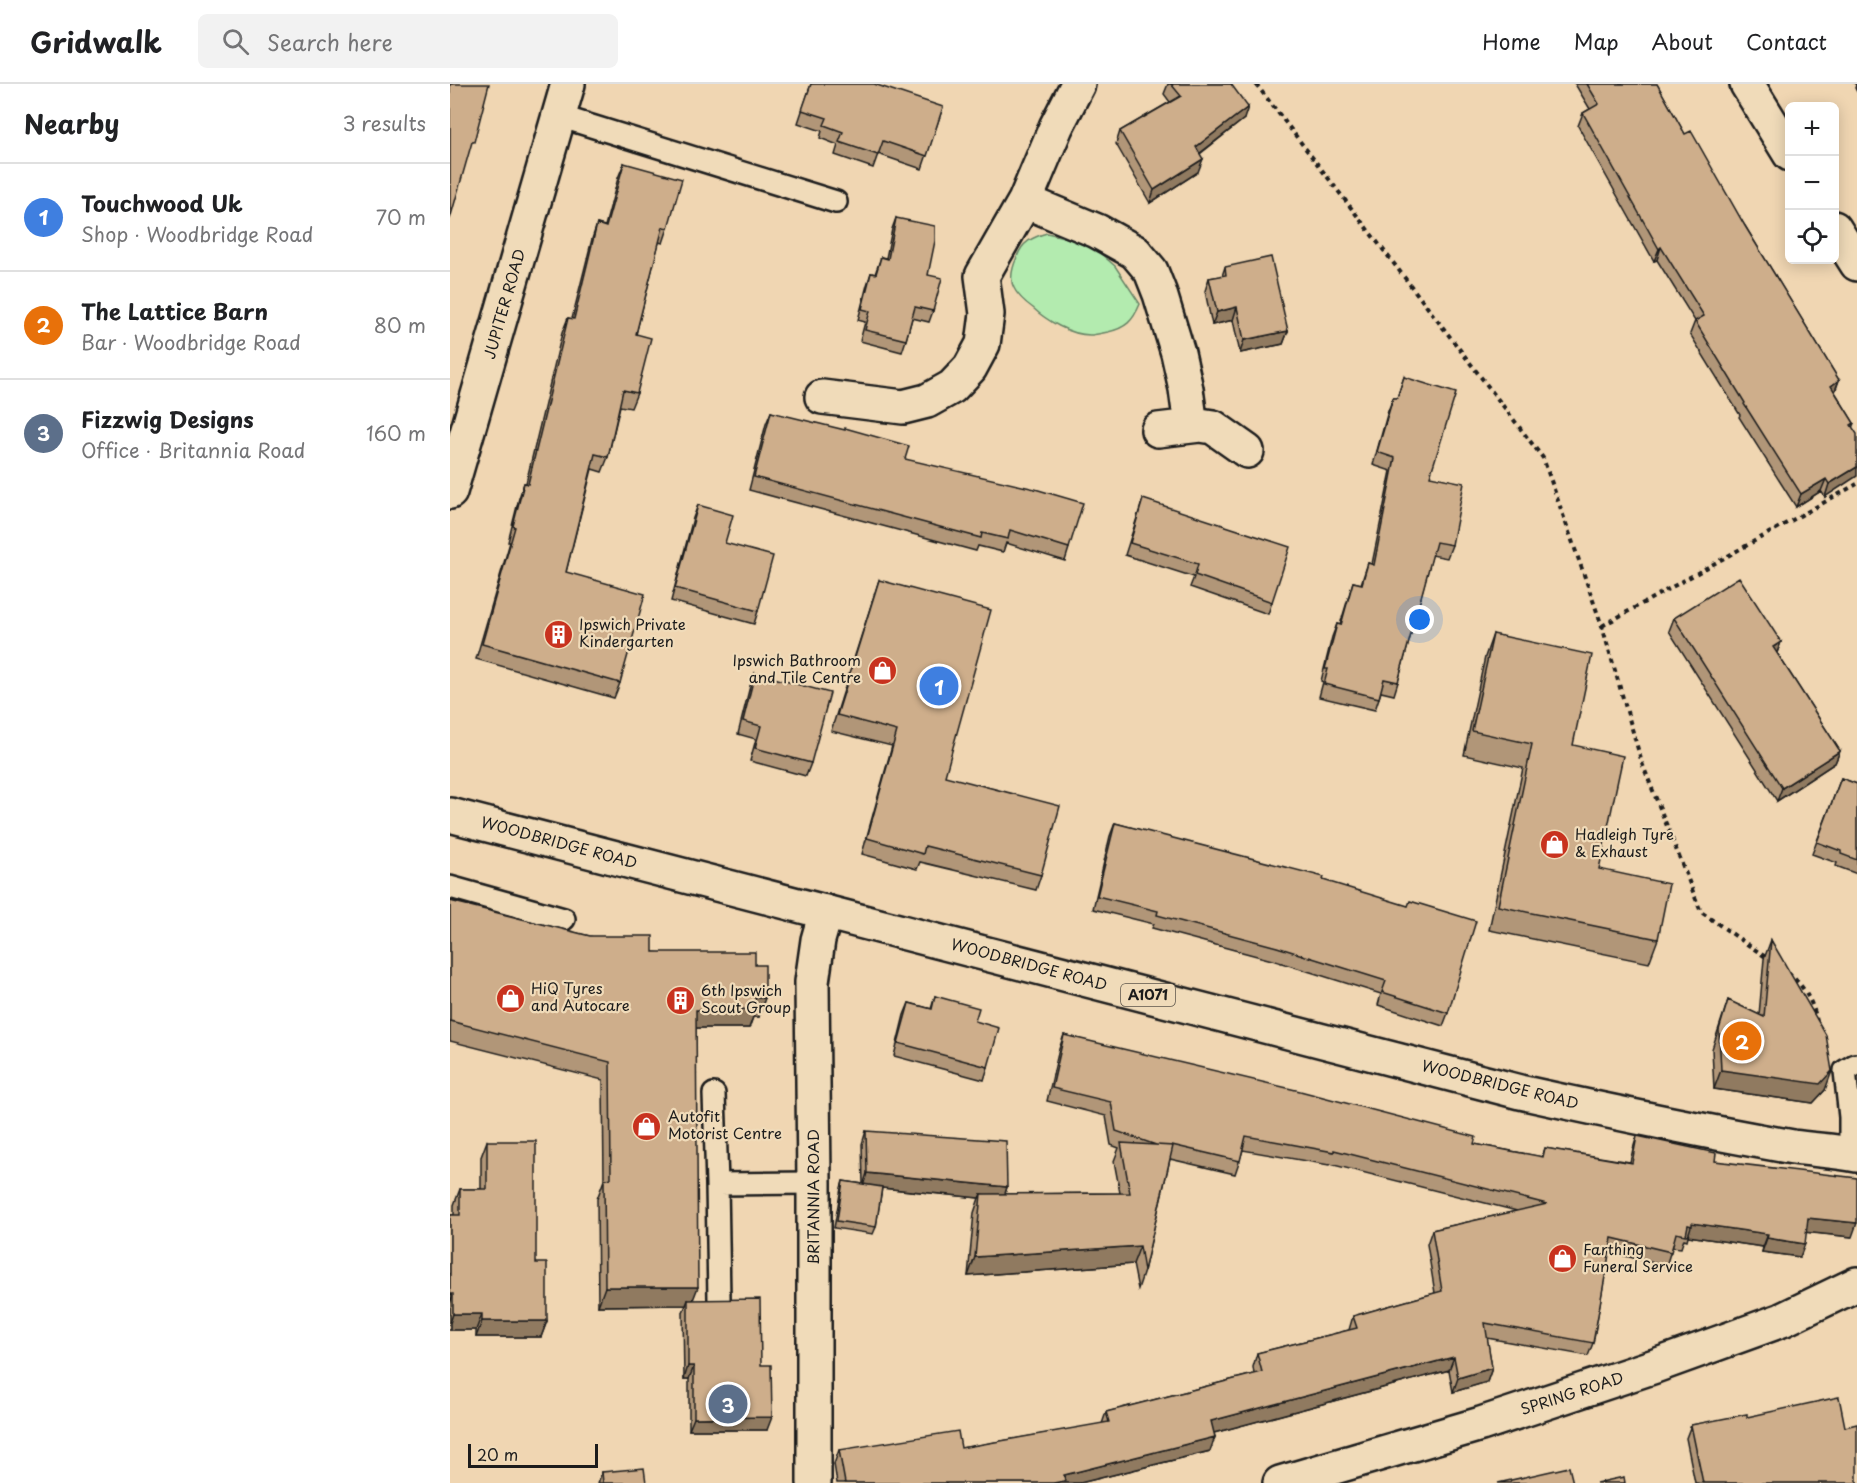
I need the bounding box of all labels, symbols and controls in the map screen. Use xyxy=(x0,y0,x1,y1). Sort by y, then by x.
search box xyxy=(198,14,618,68)
text: Gridwalk xyxy=(30,20,162,63)
icon: search xyxy=(219,25,252,58)
text: Search here xyxy=(267,25,393,58)
text: Home xyxy=(1482,25,1541,57)
text: Map xyxy=(1574,25,1619,57)
text: About xyxy=(1652,25,1713,57)
text: Contact xyxy=(1746,25,1827,57)
map controls xyxy=(1785,102,1839,264)
button: + xyxy=(1785,102,1839,156)
text: Nearby xyxy=(24,104,119,143)
text: 3 results xyxy=(343,108,426,138)
button: − xyxy=(1785,156,1839,210)
text: Touchwood Uk xyxy=(81,186,243,219)
text: 1 xyxy=(39,202,48,232)
text: 70 m xyxy=(376,202,426,232)
button: locate xyxy=(1785,210,1839,264)
text: Shop · Woodbridge Road xyxy=(81,219,313,249)
street label: JUPITER ROAD xyxy=(477,246,530,361)
text: The Lattice Barn xyxy=(81,294,268,327)
text: 2 xyxy=(36,310,51,340)
text: 80 m xyxy=(374,310,426,340)
text: Bar · Woodbridge Road xyxy=(81,327,301,357)
text: Fizzwig Designs xyxy=(81,402,254,435)
text: 3 xyxy=(37,418,50,448)
text: 160 m xyxy=(366,418,426,448)
text: Office · Britannia Road xyxy=(81,435,305,465)
your location xyxy=(1405,605,1434,634)
place label: Ipswich Private Kindergarten xyxy=(579,612,686,652)
building icon: Ipswich Private Kindergarten xyxy=(542,618,574,650)
place label: Ipswich Bathroom and Tile Centre xyxy=(733,648,861,688)
shop icon: Ipswich Bathroom and Tile Centre xyxy=(866,654,898,686)
pin: 1 xyxy=(920,664,958,708)
street label: WOODBRIDGE ROAD xyxy=(479,810,640,873)
place label: Hadleigh Tyre & Exhaust xyxy=(1575,822,1674,862)
shop icon: Hadleigh Tyre & Exhaust xyxy=(1538,828,1570,860)
street label: WOODBRIDGE ROAD xyxy=(949,932,1110,995)
place label: HiQ Tyres and Autocare xyxy=(531,976,630,1016)
place label: 6th Ipswich Scout Group xyxy=(701,978,791,1018)
shop icon: HiQ Tyres and Autocare xyxy=(494,982,526,1014)
building icon: 6th Ipswich Scout Group xyxy=(664,984,696,1016)
road number: A1071 xyxy=(1121,984,1175,1006)
pin: 2 xyxy=(1722,1018,1762,1064)
street label: WOODBRIDGE ROAD xyxy=(1420,1053,1581,1114)
place label: Autofit Motorist Centre xyxy=(668,1104,782,1144)
shop icon: Autofit Motorist Centre xyxy=(631,1110,663,1142)
street label: BRITANNIA ROAD xyxy=(801,1129,824,1265)
place label: Farthing Funeral Service xyxy=(1583,1237,1693,1277)
shop icon: Farthing Funeral Service xyxy=(1546,1243,1578,1275)
street label: SPRING ROAD xyxy=(1517,1365,1626,1420)
pin: 3 xyxy=(708,1382,748,1426)
scale bar xyxy=(468,1441,598,1468)
text: 20 m xyxy=(477,1442,518,1466)

